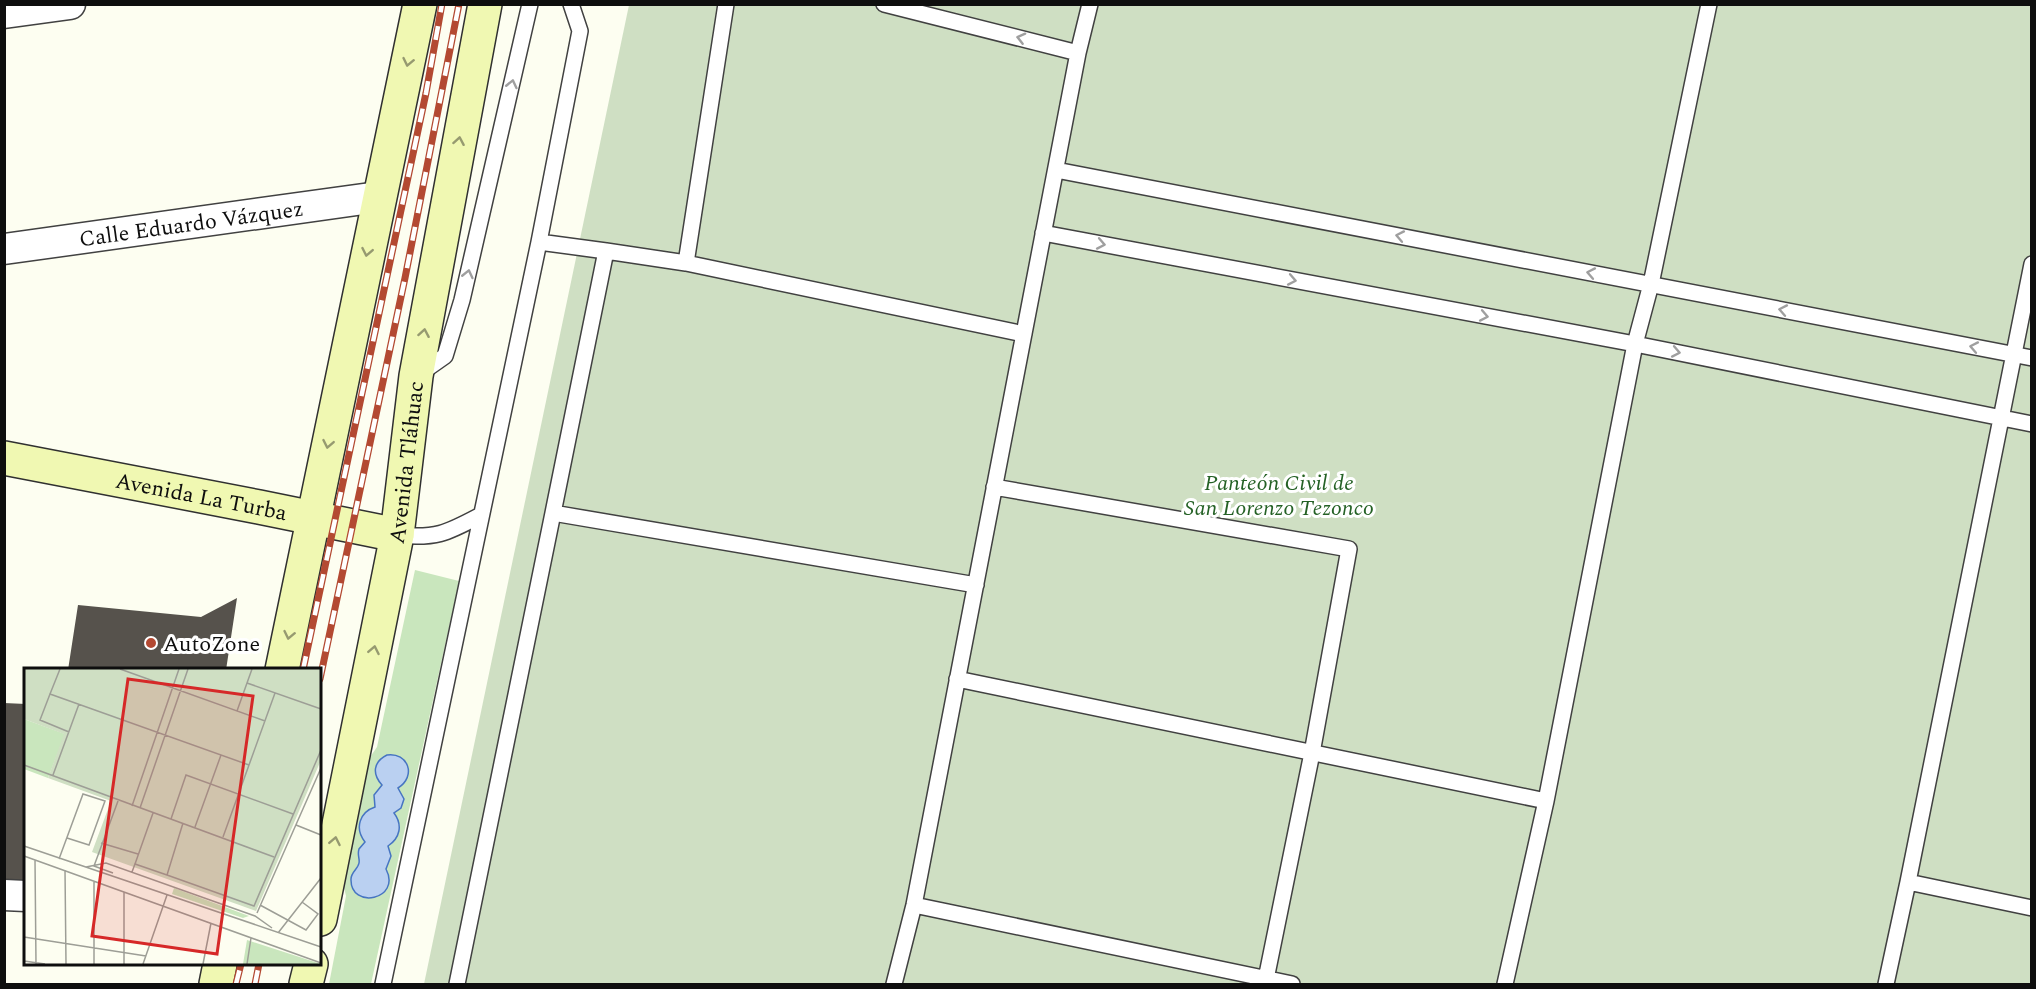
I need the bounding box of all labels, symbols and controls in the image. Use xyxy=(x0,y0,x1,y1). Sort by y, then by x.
one-way arrow xyxy=(1016,33,1026,46)
one-way arrow xyxy=(402,56,415,66)
one-way arrow xyxy=(504,79,517,89)
one-way arrow xyxy=(452,137,465,147)
street label: Calle Eduardo Vázquez xyxy=(77,193,306,256)
one-way arrow xyxy=(1395,230,1405,243)
one-way arrow xyxy=(1095,237,1105,250)
one-way arrow xyxy=(361,247,374,257)
one-way arrow xyxy=(1586,267,1596,280)
one-way arrow xyxy=(461,269,474,279)
one-way arrow xyxy=(1287,273,1297,286)
one-way arrow xyxy=(1778,304,1788,317)
one-way arrow xyxy=(1479,309,1489,322)
one-way arrow xyxy=(417,328,429,338)
one-way arrow xyxy=(1969,341,1979,354)
one-way arrow xyxy=(1670,345,1680,358)
street label: Avenida Tláhuac xyxy=(381,379,433,547)
one-way arrow xyxy=(322,438,335,448)
street label: Avenida La Turba xyxy=(113,465,290,530)
park label: Panteón Civil de San Lorenzo Tezonco xyxy=(1184,467,1374,525)
place label: AutoZone xyxy=(163,628,260,661)
one-way arrow xyxy=(283,629,296,639)
marker: AutoZone xyxy=(144,636,158,650)
one-way arrow xyxy=(367,645,380,655)
inset map xyxy=(24,668,321,965)
one-way arrow xyxy=(328,836,341,846)

